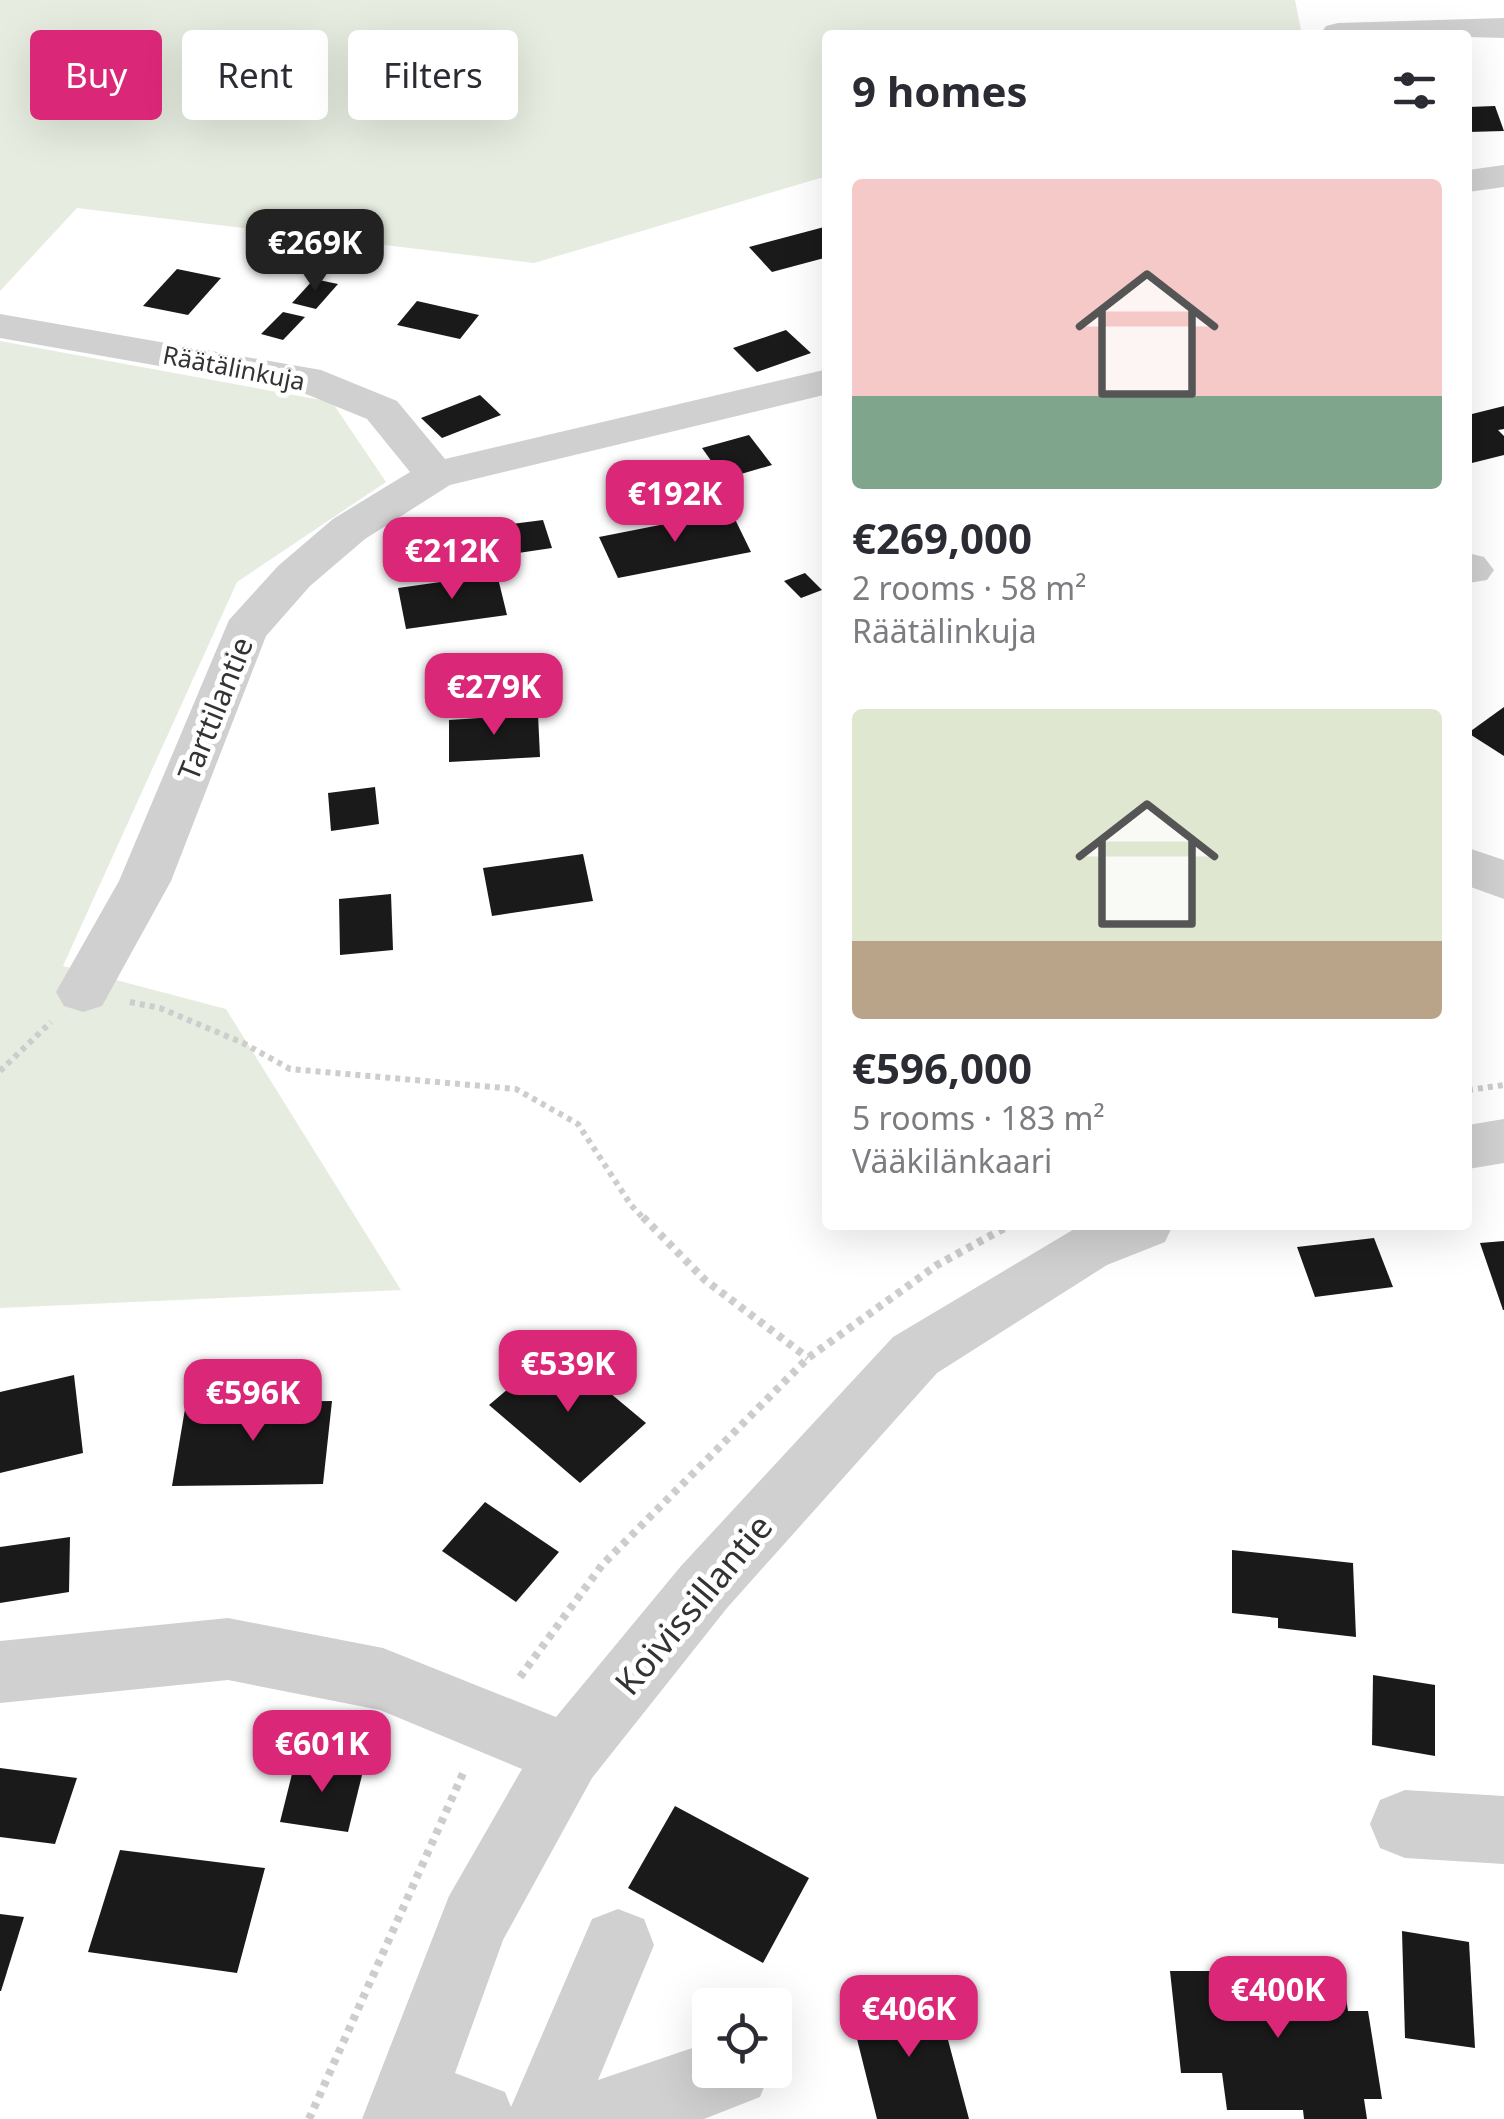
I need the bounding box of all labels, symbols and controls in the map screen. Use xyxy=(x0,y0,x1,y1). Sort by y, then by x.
chip: Buy xyxy=(30,30,162,120)
chip: Rent xyxy=(182,30,328,120)
chip: Filters xyxy=(348,30,518,120)
text: 9 homes xyxy=(852,62,1028,119)
icon: filters xyxy=(1387,63,1442,118)
pin: €269K xyxy=(245,209,385,294)
text: €269K xyxy=(268,220,362,263)
icon: home xyxy=(1057,244,1237,424)
street label: Räätälinkuja xyxy=(160,337,308,397)
pin: €192K xyxy=(605,460,745,545)
text: €192K xyxy=(628,471,722,514)
text: €269,000 xyxy=(852,509,1032,566)
pin: €212K xyxy=(382,517,522,602)
text: €212K xyxy=(405,528,499,571)
text: 2 rooms · 58 m² xyxy=(852,566,1086,609)
text: Räätälinkuja xyxy=(852,609,1037,652)
street label: Tarttilantie xyxy=(167,631,262,786)
pin: €279K xyxy=(424,653,564,738)
text: €279K xyxy=(447,664,541,707)
icon: home xyxy=(1057,774,1237,954)
text: €596,000 xyxy=(852,1039,1032,1096)
text: 5 rooms · 183 m² xyxy=(852,1096,1105,1139)
text: Vääkilänkaari xyxy=(852,1139,1052,1182)
pin: €539K xyxy=(498,1330,638,1415)
text: €539K xyxy=(521,1341,615,1384)
pin: €596K xyxy=(183,1359,323,1444)
text: €596K xyxy=(206,1370,300,1413)
street label: Koivissillantie xyxy=(604,1504,782,1704)
pin: €601K xyxy=(252,1710,392,1795)
text: €601K xyxy=(275,1721,369,1764)
pin: €400K xyxy=(1208,1956,1348,2041)
text: €400K xyxy=(1231,1967,1325,2010)
pin: €406K xyxy=(839,1975,979,2060)
text: €406K xyxy=(862,1986,956,2029)
map controls xyxy=(692,1988,792,2088)
button: locate xyxy=(692,1988,792,2088)

